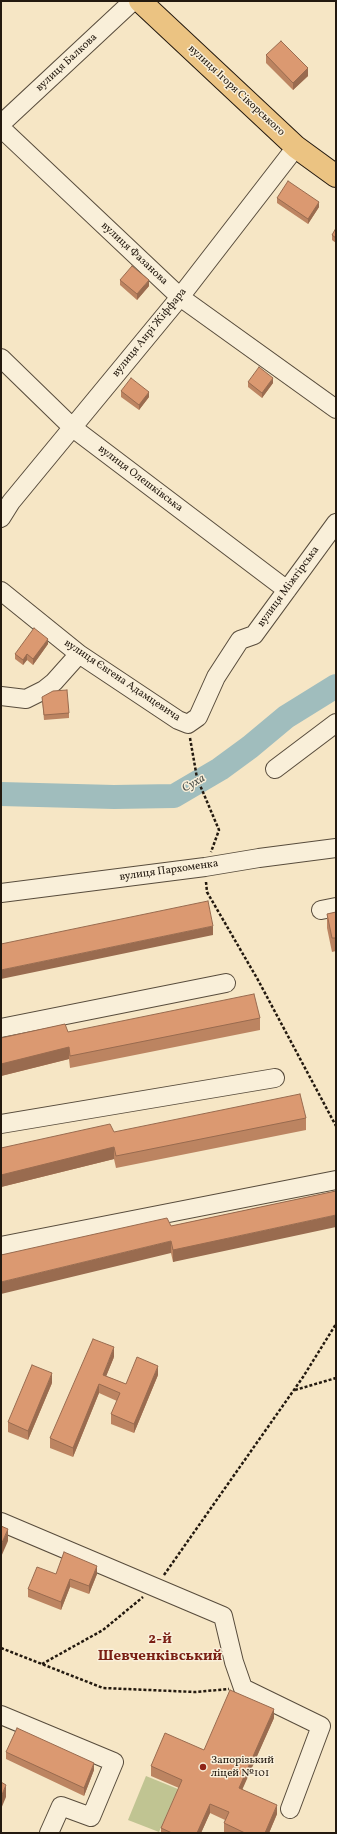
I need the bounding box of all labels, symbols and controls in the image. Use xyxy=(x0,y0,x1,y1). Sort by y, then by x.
street label: вулиця Балкова xyxy=(34,31,100,95)
street label: вулиця Ігоря Сікорського xyxy=(185,43,287,139)
street label: вулиця Фазанова xyxy=(98,220,170,288)
street label: вулиця Анрі Жіффара xyxy=(110,286,190,380)
street label: вулиця Олешківська xyxy=(95,443,185,515)
street label: вулиця Міжгірська xyxy=(255,544,323,630)
street label: вулиця Євгена Адамцевича xyxy=(61,637,183,725)
water label: Суха xyxy=(180,772,208,796)
street label: вулиця Пархоменка xyxy=(119,858,219,884)
district label: 2-й Шевченківський xyxy=(98,1631,222,1666)
place label: Запорізький ліцей №101 xyxy=(211,1754,274,1780)
marker: Запорізький ліцей №101 xyxy=(198,1762,208,1772)

